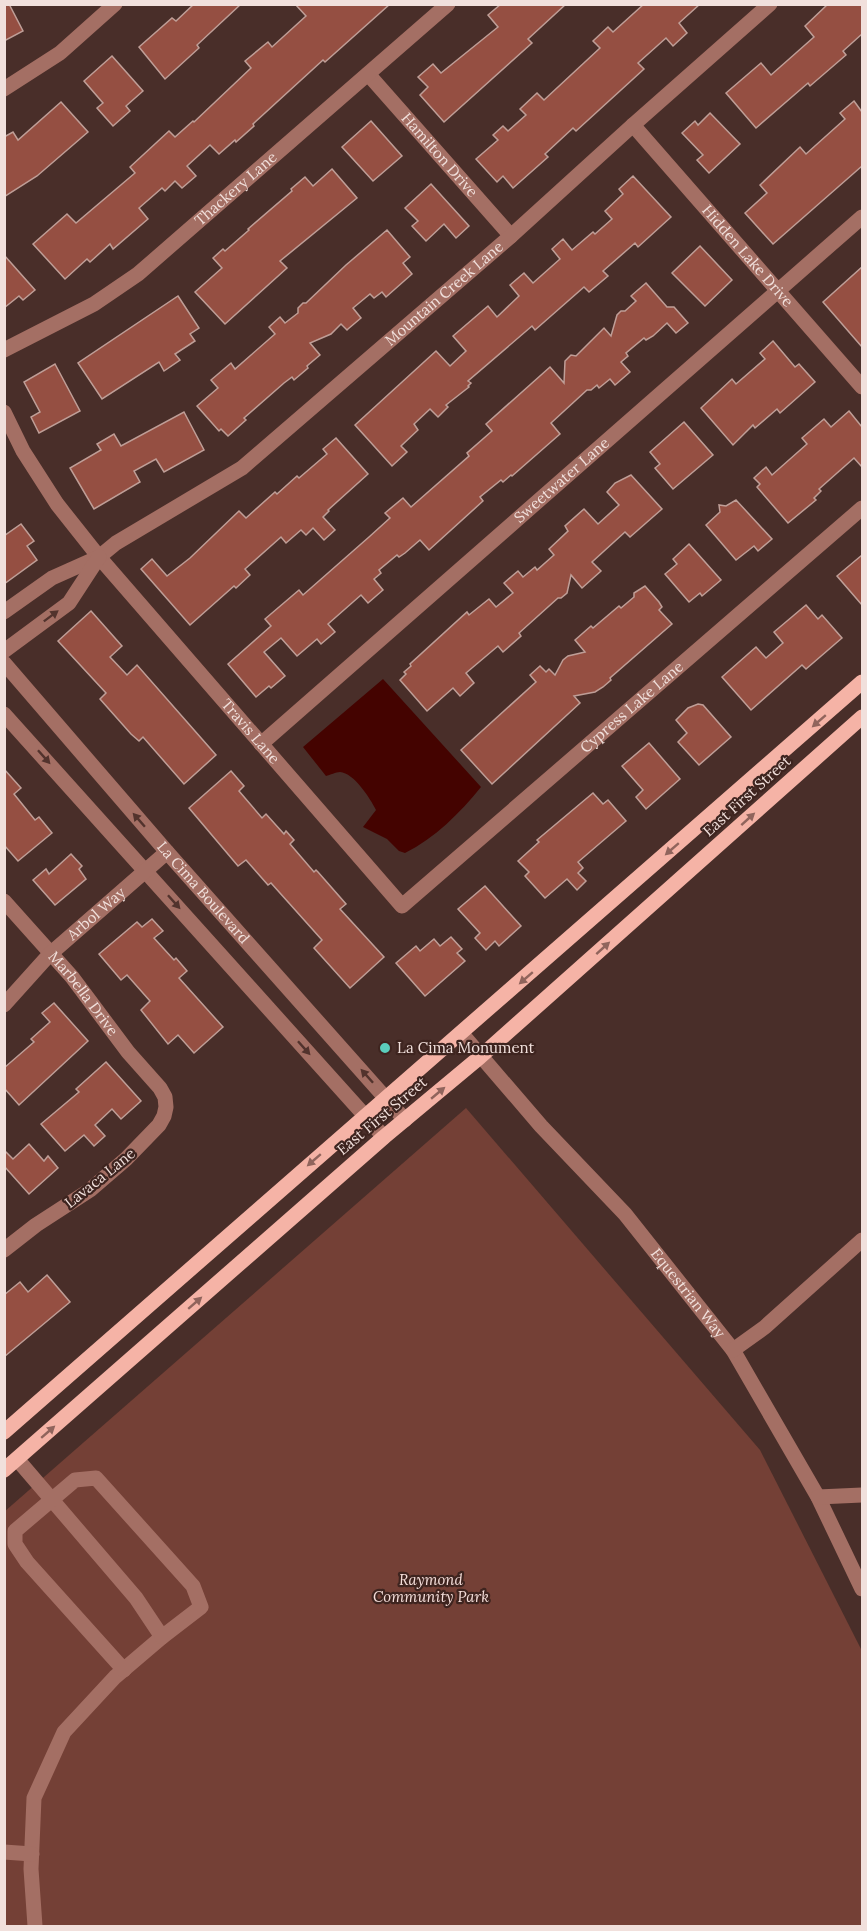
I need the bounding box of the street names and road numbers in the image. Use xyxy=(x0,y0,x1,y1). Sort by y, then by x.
street label: Hamilton Drive xyxy=(398,109,482,201)
street label: Thackery Lane xyxy=(190,147,281,229)
street label: Hidden Lake Drive xyxy=(698,201,798,311)
street label: Mountain Creek Lane xyxy=(381,237,507,350)
street label: Sweetwater Lane xyxy=(510,433,613,527)
street label: Cypress Lake Lane xyxy=(576,657,687,757)
street label: Travis Lane xyxy=(217,695,284,768)
street label: East First Street xyxy=(699,751,795,840)
street label: La Cima Boulevard xyxy=(153,837,254,947)
street label: Arbol Way xyxy=(62,883,129,945)
street label: Marbella Drive xyxy=(45,947,123,1039)
street label: East First Street xyxy=(333,1072,431,1159)
street label: Lavaca Lane xyxy=(61,1143,139,1212)
street label: Equestrian Way xyxy=(647,1244,730,1342)

